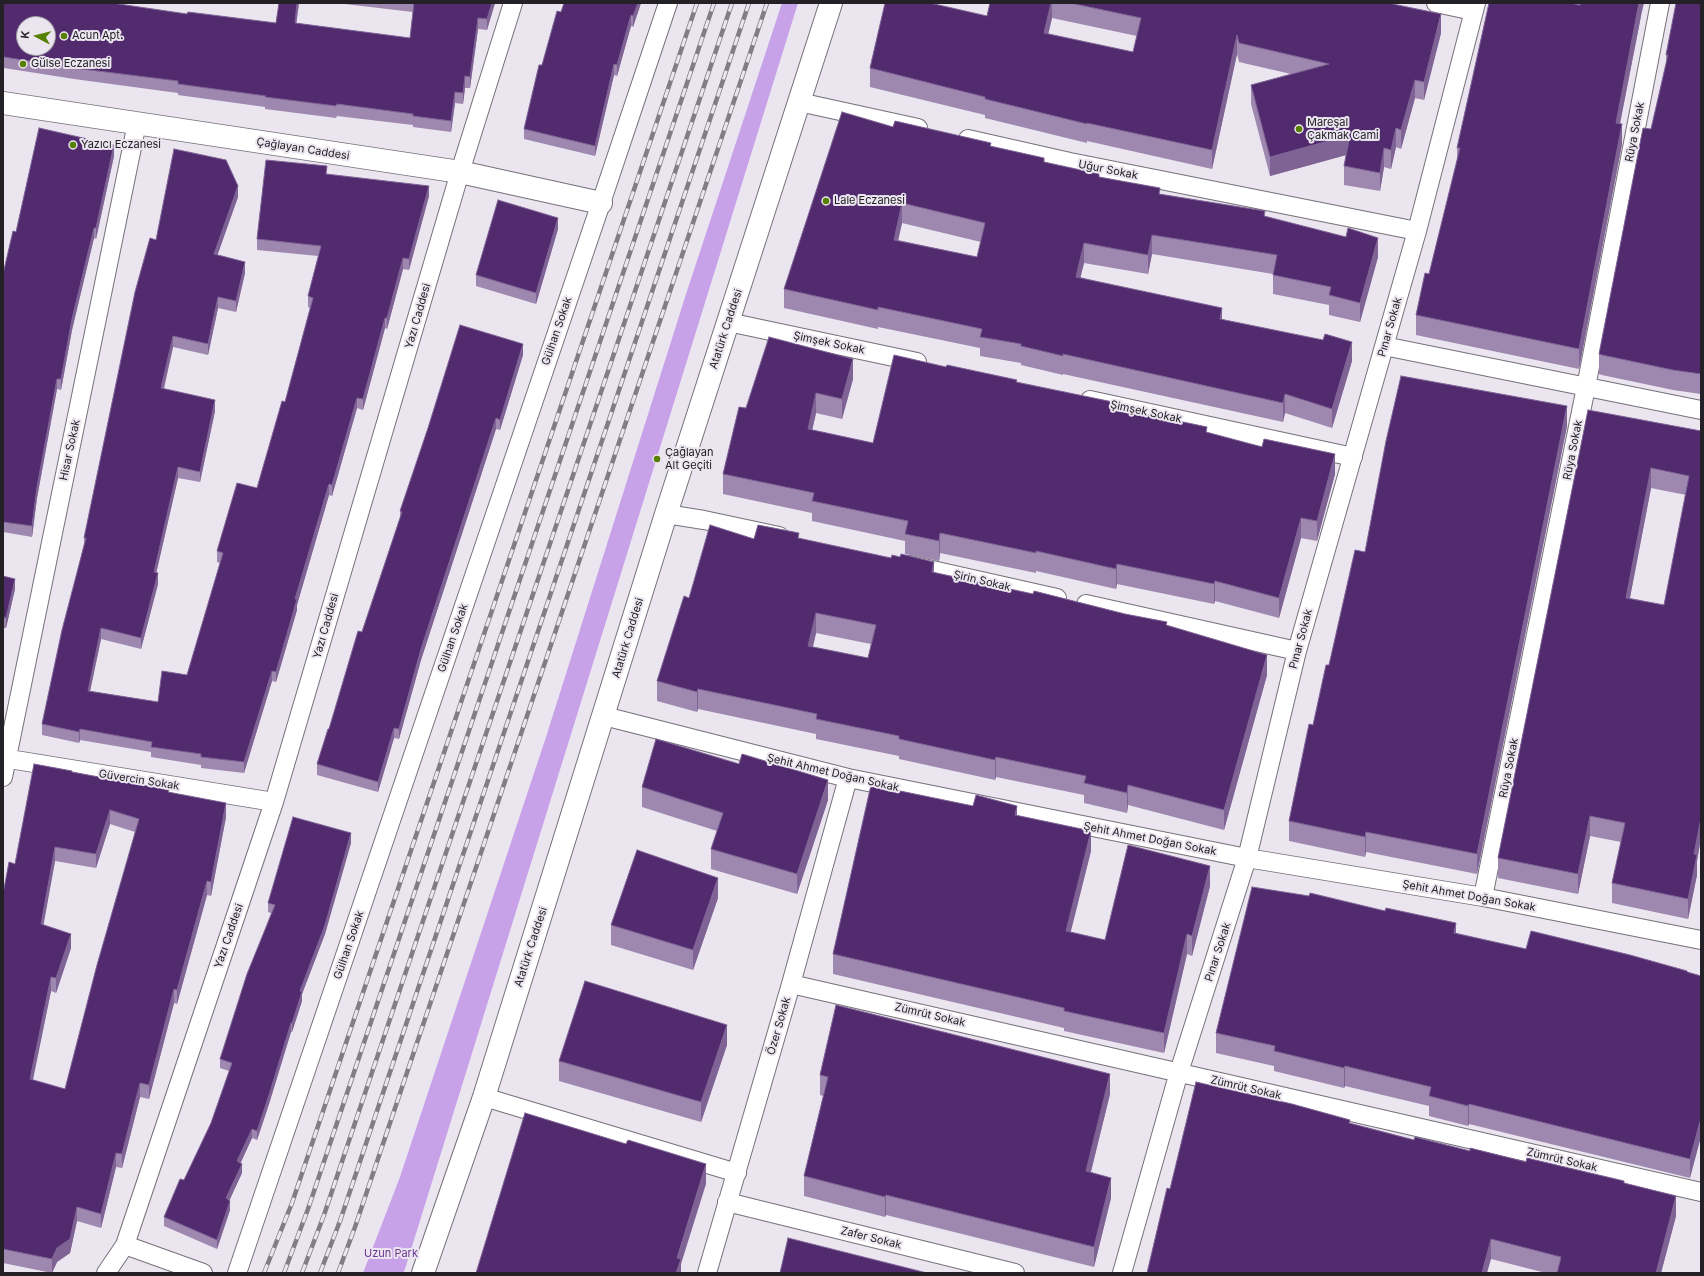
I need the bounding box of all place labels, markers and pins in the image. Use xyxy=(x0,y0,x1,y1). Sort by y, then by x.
place label: Acun Apt. xyxy=(72,29,123,43)
marker: Acun Apt. xyxy=(59,31,69,41)
place label: Gülse Eczanesi xyxy=(31,57,110,71)
marker: Gülse Eczanesi xyxy=(18,59,28,69)
place label: Mareşal Çakmak Cami xyxy=(1307,116,1379,142)
marker: Mareşal Çakmak Cami xyxy=(1294,124,1304,134)
place label: Yazıcı Eczanesi xyxy=(81,138,161,152)
marker: Yazıcı Eczanesi xyxy=(68,140,78,150)
place label: Lale Eczanesi xyxy=(834,194,905,208)
marker: Lale Eczanesi xyxy=(821,196,831,206)
place label: Çağlayan Alt Geçiti xyxy=(665,446,713,472)
marker: Çağlayan Alt Geçiti xyxy=(652,454,662,464)

